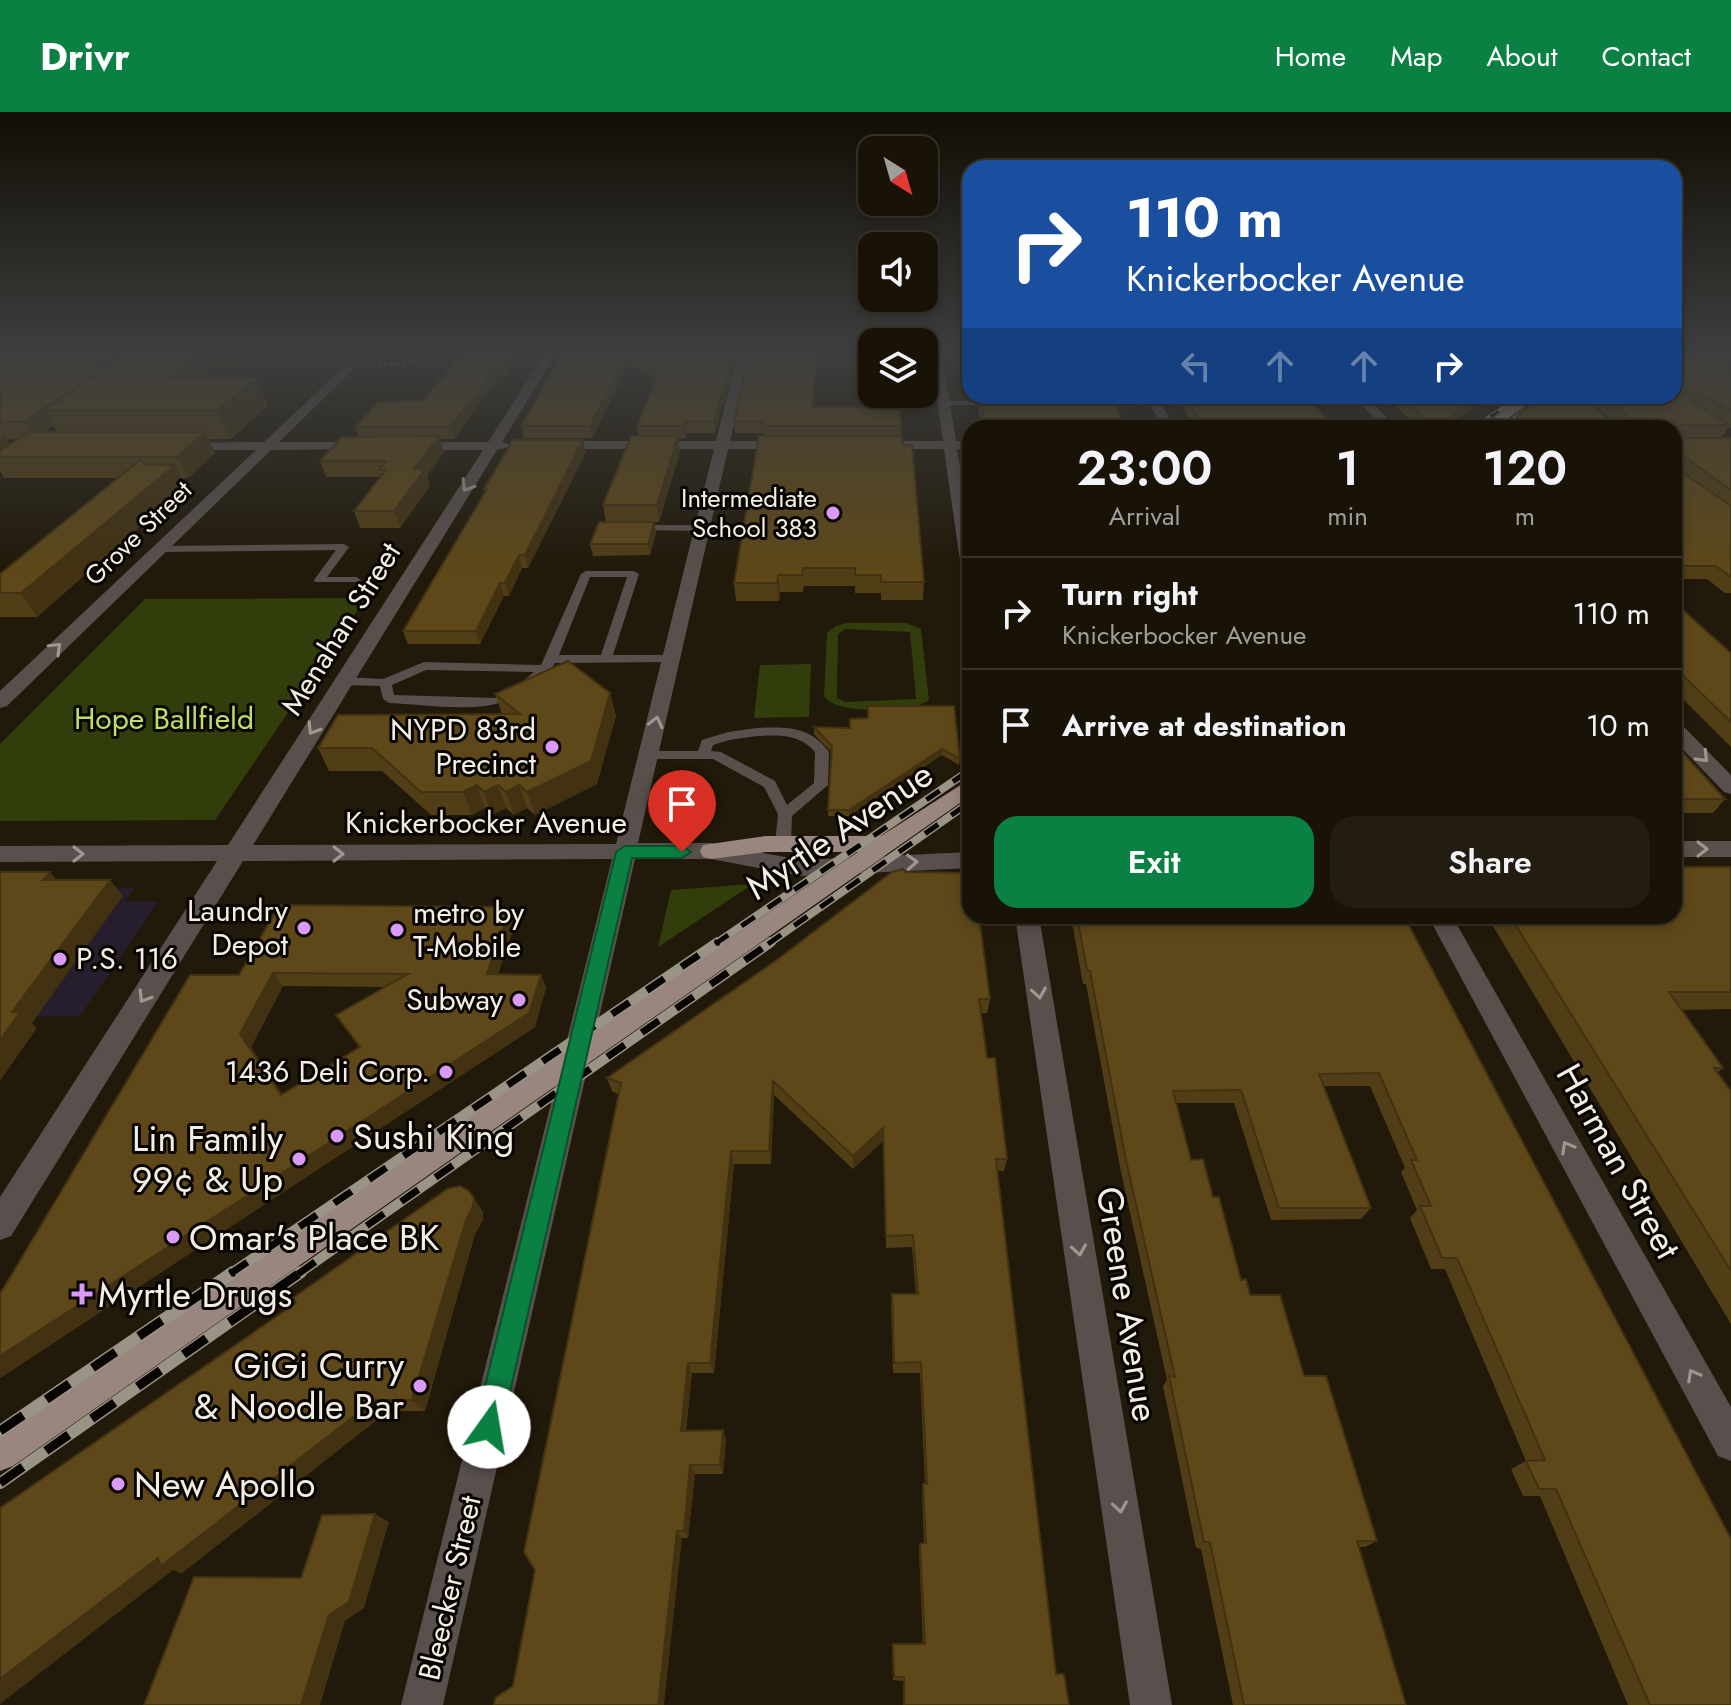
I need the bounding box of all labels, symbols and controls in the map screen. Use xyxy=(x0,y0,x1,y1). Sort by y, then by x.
text: Drivr xyxy=(40,29,130,84)
text: Home xyxy=(1275,36,1346,77)
text: Map xyxy=(1390,36,1442,77)
text: About xyxy=(1486,36,1558,77)
text: Contact xyxy=(1602,36,1691,77)
north arrow xyxy=(858,136,938,216)
map controls xyxy=(858,136,938,408)
text: 110 m xyxy=(1126,177,1283,258)
icon: right xyxy=(994,192,1098,296)
button: sound xyxy=(858,232,938,312)
text: Knickerbocker Avenue xyxy=(1126,252,1465,304)
button: layers xyxy=(858,328,938,408)
icon: left xyxy=(1174,344,1218,388)
icon: ahead xyxy=(1258,344,1302,388)
icon: ahead xyxy=(1342,344,1386,388)
icon: right xyxy=(1426,344,1470,388)
text: 23:00 xyxy=(1077,434,1212,503)
text: 1 xyxy=(1336,434,1359,503)
text: 120 xyxy=(1483,434,1567,503)
street label: Grove Street xyxy=(76,471,201,594)
one-way arrow xyxy=(461,477,476,492)
place label: Intermediate School 383 xyxy=(681,479,817,547)
text: Arrival xyxy=(1109,497,1180,535)
text: min xyxy=(1327,497,1368,535)
text: m xyxy=(1515,497,1535,535)
marker: Intermediate School 383 xyxy=(824,504,842,522)
street label: Menahan Street xyxy=(270,533,411,723)
text: Turn right xyxy=(1062,573,1198,616)
icon: right xyxy=(994,591,1038,635)
text: 110 m xyxy=(1573,592,1650,635)
text: Knickerbocker Avenue xyxy=(1062,616,1306,654)
one-way arrow xyxy=(47,643,61,658)
park label: Hope Ballfield xyxy=(74,697,254,740)
icon: arrive xyxy=(994,703,1038,747)
text: Arrive at destination xyxy=(1062,704,1347,747)
text: 10 m xyxy=(1586,704,1650,747)
place label: NYPD 83rd Precinct xyxy=(390,708,537,785)
one-way arrow xyxy=(647,716,664,729)
one-way arrow xyxy=(307,720,322,735)
marker: NYPD 83rd Precinct xyxy=(543,738,561,756)
street label: Myrtle Avenue xyxy=(735,748,943,912)
one-way arrow xyxy=(1693,748,1708,762)
pin xyxy=(648,770,716,852)
icon: arrive xyxy=(660,782,704,826)
street label: Knickerbocker Avenue xyxy=(345,801,627,844)
button: Exit xyxy=(994,816,1314,908)
button: Share xyxy=(1330,816,1650,908)
one-way arrow xyxy=(1697,840,1709,858)
one-way arrow xyxy=(72,845,85,863)
one-way arrow xyxy=(332,845,345,862)
one-way arrow xyxy=(906,853,919,870)
place label: Laundry Depot xyxy=(187,889,289,966)
place label: metro by T-Mobile xyxy=(413,891,525,968)
marker: Laundry Depot xyxy=(295,919,313,937)
marker: metro by T-Mobile xyxy=(388,921,406,939)
place label: P.S. 116 xyxy=(76,937,178,980)
marker: P.S. 116 xyxy=(51,950,69,968)
place label: Subway xyxy=(406,978,504,1021)
one-way arrow xyxy=(1030,986,1047,1000)
one-way arrow xyxy=(139,988,154,1002)
marker: Subway xyxy=(510,991,528,1009)
place label: 1436 Deli Corp. xyxy=(225,1050,430,1093)
street label: Harman Street xyxy=(1544,1054,1694,1269)
marker: 1436 Deli Corp. xyxy=(437,1063,455,1081)
place label: Sushi King xyxy=(353,1110,514,1162)
place label: Lin Family 99¢ & Up xyxy=(132,1112,283,1205)
marker: Sushi King xyxy=(328,1127,346,1145)
one-way arrow xyxy=(1562,1141,1577,1155)
marker: Lin Family 99¢ & Up xyxy=(290,1150,308,1168)
street label: Greene Avenue xyxy=(1084,1183,1172,1425)
place label: Omar's Place BK xyxy=(189,1211,440,1263)
marker: Omar's Place BK xyxy=(164,1228,182,1246)
one-way arrow xyxy=(1070,1243,1087,1257)
place label: Myrtle Drugs xyxy=(98,1268,292,1320)
marker: Myrtle Drugs xyxy=(73,1285,91,1303)
place label: GiGi Curry & Noodle Bar xyxy=(194,1339,405,1432)
one-way arrow xyxy=(1687,1369,1703,1383)
marker: GiGi Curry & Noodle Bar xyxy=(411,1377,429,1395)
position arrow xyxy=(447,1385,531,1469)
place label: New Apollo xyxy=(134,1458,315,1510)
marker: New Apollo xyxy=(109,1475,127,1493)
street label: Bleecker Street xyxy=(407,1491,492,1684)
one-way arrow xyxy=(1110,1500,1127,1514)

